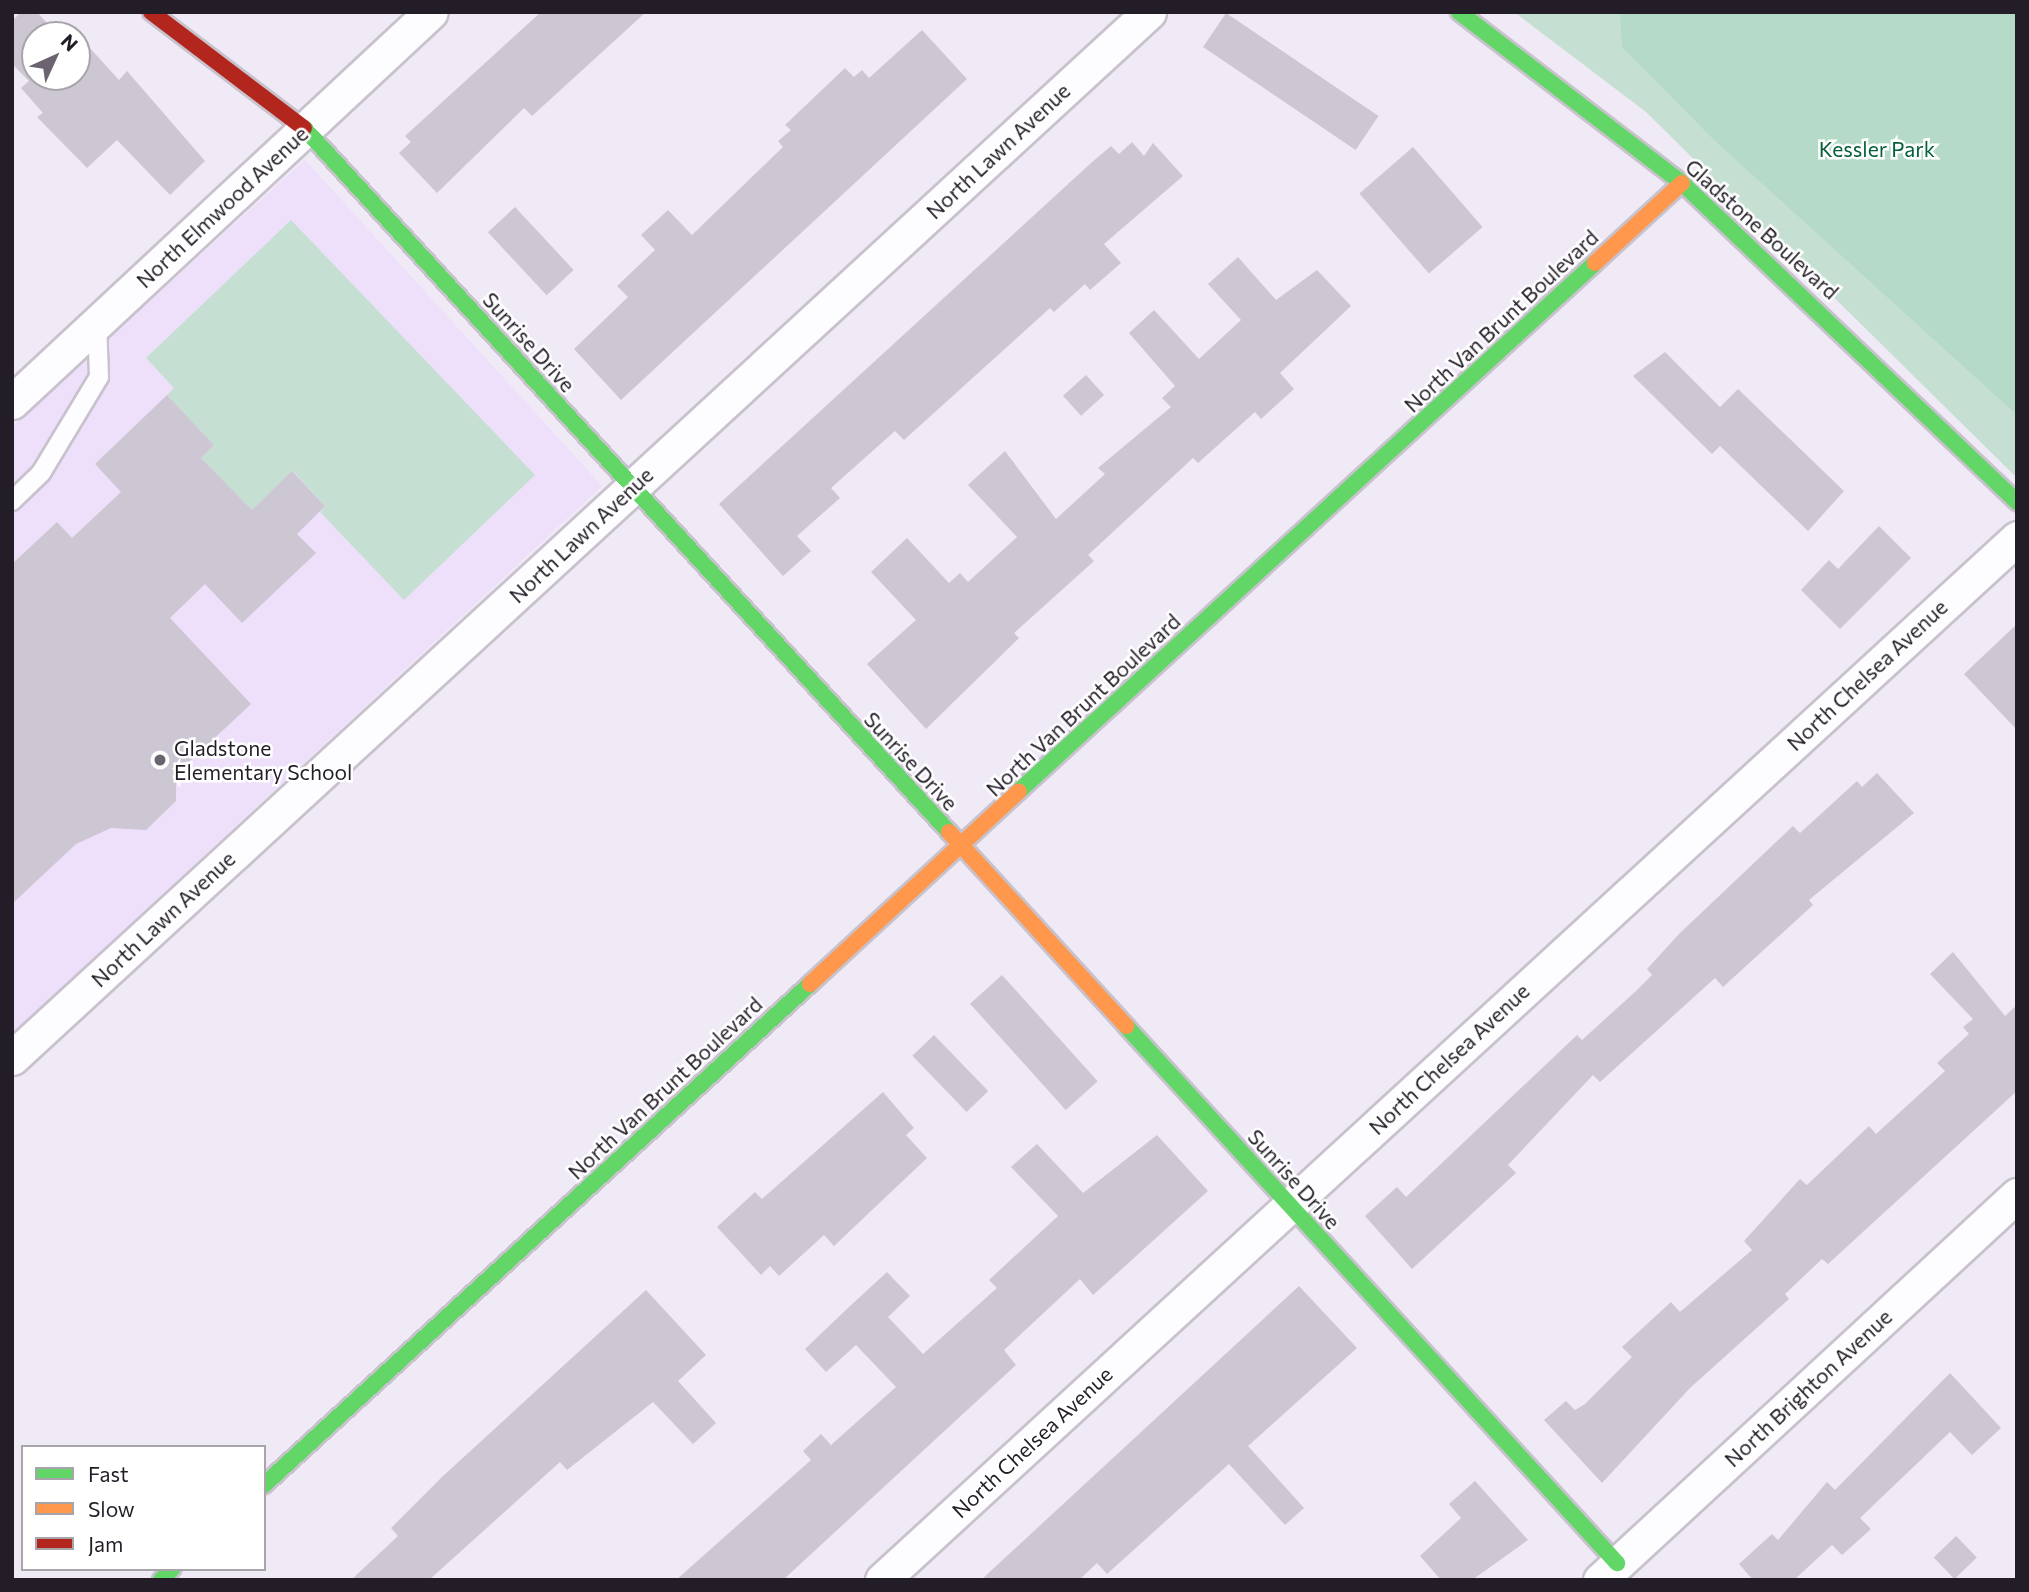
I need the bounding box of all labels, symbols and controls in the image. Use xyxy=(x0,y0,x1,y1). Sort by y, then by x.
north arrow xyxy=(21,21,91,91)
text: N xyxy=(57,29,83,55)
street label: North Lawn Avenue xyxy=(921,78,1075,224)
street label: North Elmwood Avenue xyxy=(131,121,313,293)
park label: Kessler Park xyxy=(1819,136,1935,162)
street label: Gladstone Boulevard xyxy=(1680,154,1844,304)
street label: North Van Brunt Boulevard xyxy=(1399,225,1603,417)
street label: Sunrise Drive xyxy=(478,287,580,397)
street label: North Lawn Avenue xyxy=(504,462,658,608)
street label: North Chelsea Avenue xyxy=(1782,594,1952,756)
street label: North Van Brunt Boulevard xyxy=(981,609,1185,801)
street label: Sunrise Drive xyxy=(859,707,963,815)
place label: Gladstone Elementary School xyxy=(174,735,352,785)
marker: Gladstone Elementary School xyxy=(152,752,168,768)
street label: North Lawn Avenue xyxy=(86,846,240,992)
street label: North Chelsea Avenue xyxy=(1364,978,1534,1140)
street label: North Van Brunt Boulevard xyxy=(563,992,767,1184)
street label: Sunrise Drive xyxy=(1243,1124,1345,1234)
street label: North Brighton Avenue xyxy=(1719,1304,1897,1472)
street label: North Chelsea Avenue xyxy=(947,1361,1117,1523)
legend xyxy=(21,1445,266,1571)
text: Fast xyxy=(88,1461,129,1486)
text: Slow xyxy=(88,1496,135,1521)
text: Jam xyxy=(88,1531,123,1556)

